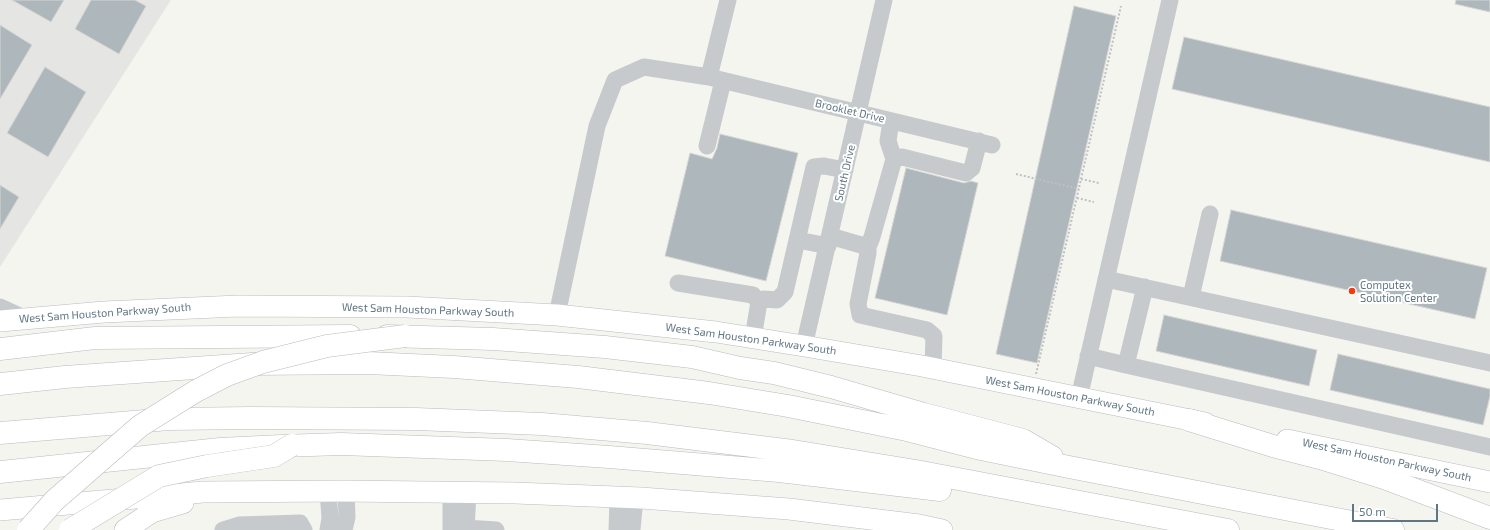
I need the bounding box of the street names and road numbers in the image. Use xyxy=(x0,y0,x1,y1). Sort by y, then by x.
street label: Brooklet Drive xyxy=(814,97,886,125)
street label: South Drive xyxy=(832,143,858,203)
street label: West Sam Houston Parkway South xyxy=(18,300,192,326)
street label: West Sam Houston Parkway South xyxy=(342,300,514,320)
street label: West Sam Houston Parkway South xyxy=(665,320,837,358)
street label: West Sam Houston Parkway South xyxy=(984,373,1156,419)
street label: West Sam Houston Parkway South xyxy=(1301,436,1473,484)

